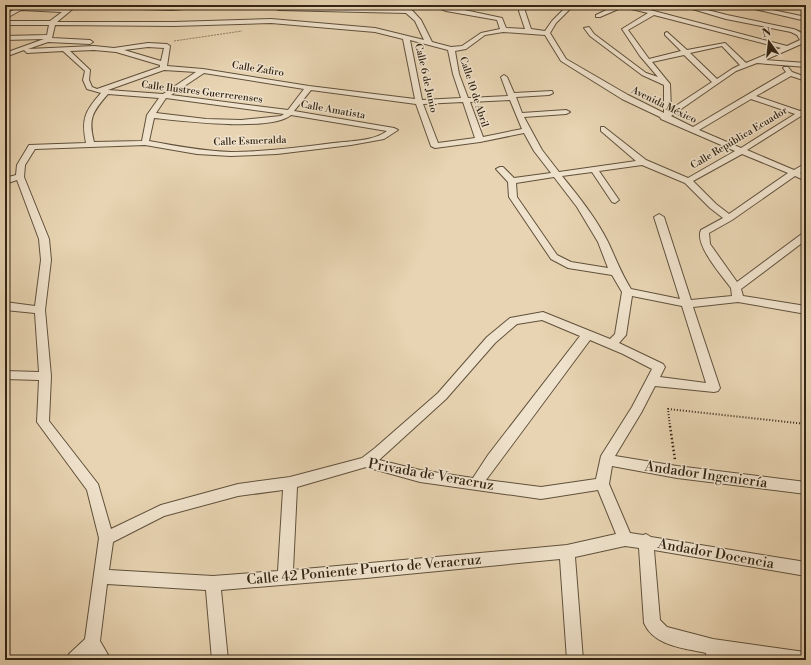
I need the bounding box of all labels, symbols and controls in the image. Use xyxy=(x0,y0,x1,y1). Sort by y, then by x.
north arrow xyxy=(749,22,789,62)
text: N xyxy=(761,25,773,41)
street label: Calle 6 de Junio xyxy=(412,42,440,114)
street label: Calle 10 de Abril xyxy=(457,55,491,129)
street label: Calle Zafiro xyxy=(231,59,285,79)
street label: Calle Ilustres Guerrerenses xyxy=(141,79,263,105)
street label: Avenida México xyxy=(628,84,699,126)
street label: Calle Amatista xyxy=(300,98,367,122)
street label: Calle República Ecuador xyxy=(688,104,790,172)
street label: Calle Esmeralda xyxy=(213,134,288,148)
street label: Privada de Veracruz xyxy=(367,455,496,495)
street label: Andador Ingeniería xyxy=(643,457,769,493)
street label: Andador Docencia xyxy=(655,535,776,573)
street label: Calle 42 Poniente Puerto de Veracruz xyxy=(246,551,482,589)

